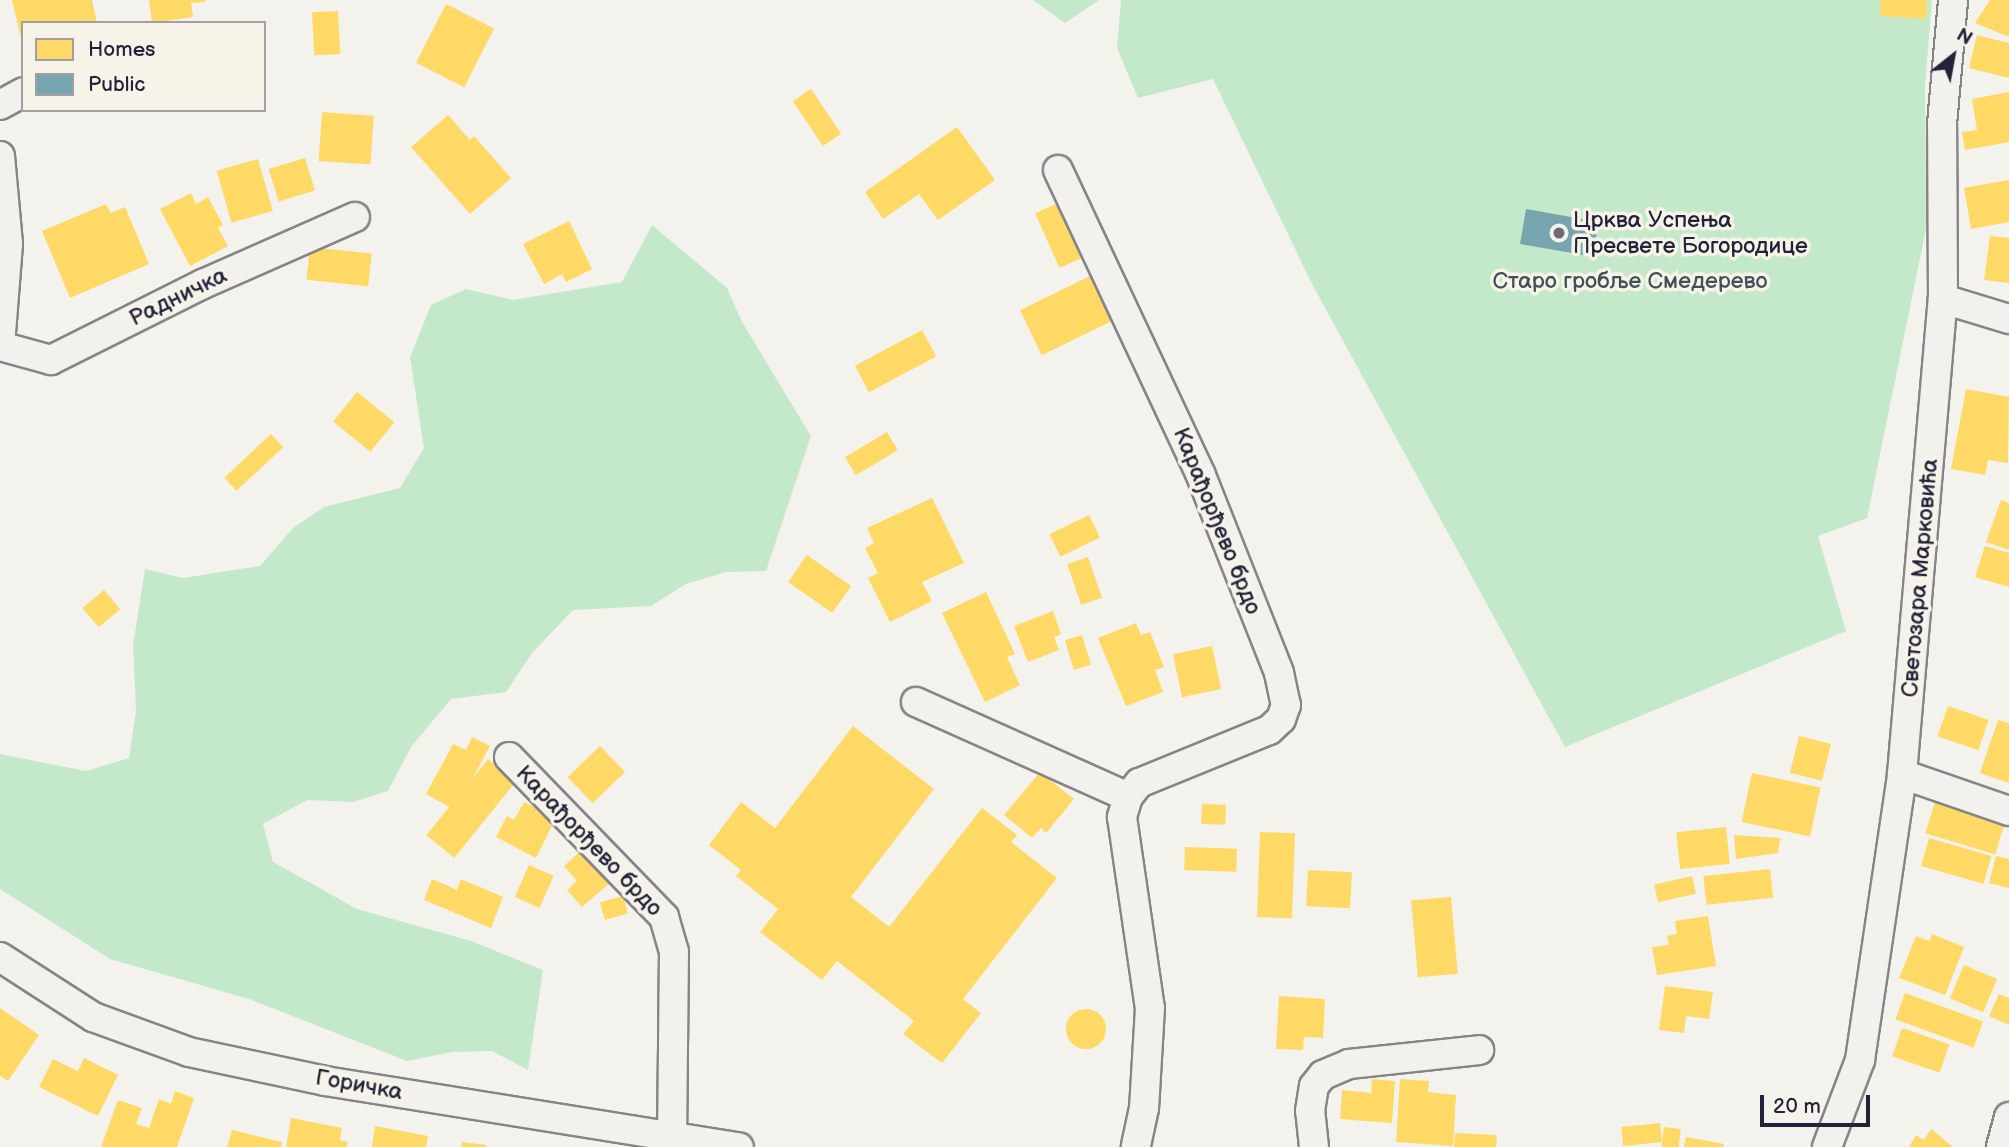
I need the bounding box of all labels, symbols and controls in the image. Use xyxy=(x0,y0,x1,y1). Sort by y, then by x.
legend xyxy=(21,21,266,112)
north arrow xyxy=(1918,21,1988,91)
text: N xyxy=(1952,24,1976,51)
text: Homes xyxy=(88,37,156,62)
text: Public xyxy=(88,72,146,97)
place label: Црква Успења Пресвете Богородице xyxy=(1573,206,1808,260)
marker: Црква Успења Пресвете Богородице xyxy=(1551,225,1567,241)
street label: Радничка xyxy=(125,262,231,332)
park label: Старо гробље Смедерево xyxy=(1492,267,1768,295)
street label: Карађорђево брдо xyxy=(1167,424,1267,618)
street label: Светозара Марковића xyxy=(1896,458,1944,698)
street label: Карађорђево брдо xyxy=(510,760,668,922)
street label: Горичка xyxy=(313,1064,405,1106)
scale bar xyxy=(1764,1080,1874,1124)
text: 20 m xyxy=(1773,1094,1821,1119)

